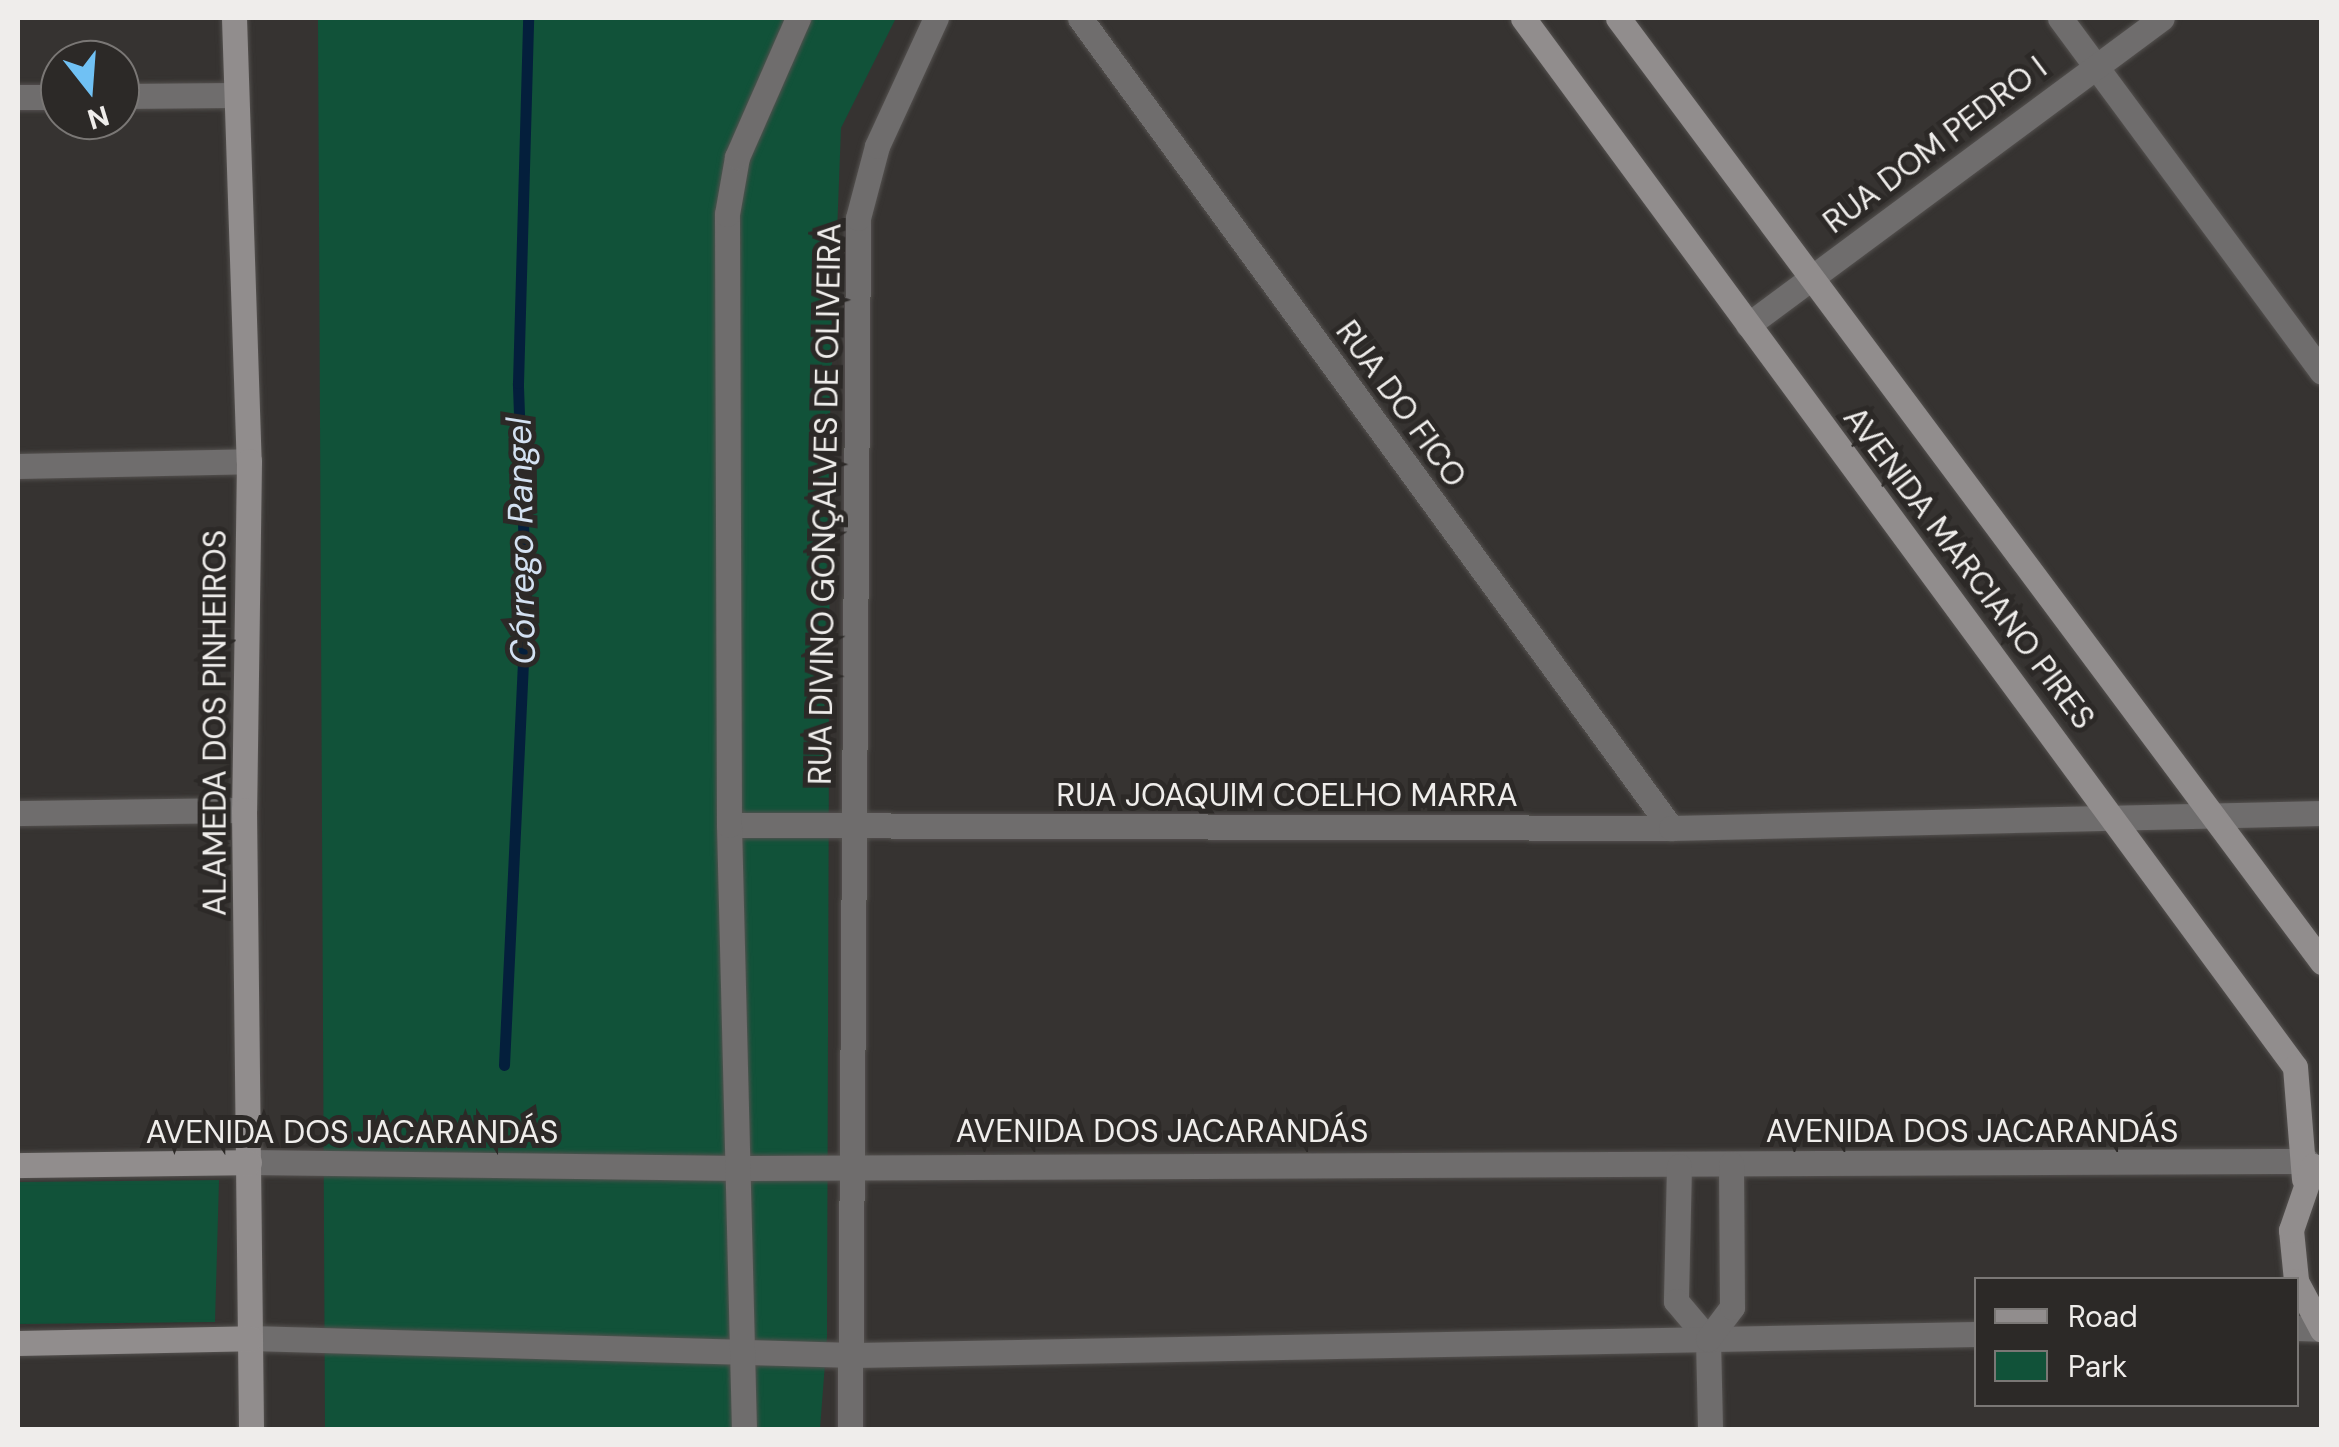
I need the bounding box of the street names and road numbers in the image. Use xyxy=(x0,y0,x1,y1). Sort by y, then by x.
street label: RUA DOM PEDRO I xyxy=(1816,49,2054,241)
street label: RUA DIVINO GONÇALVES DE OLIVEIRA xyxy=(801,223,849,785)
street label: RUA DO FICO xyxy=(1328,313,1474,495)
street label: AVENIDA MARCIANO PIRES xyxy=(1835,399,2103,737)
street label: ALAMEDA DOS PINHEIROS xyxy=(196,530,234,916)
street label: RUA JOAQUIM COELHO MARRA xyxy=(1056,776,1518,814)
street label: AVENIDA DOS JACARANDÁS xyxy=(956,1112,1368,1150)
street label: AVENIDA DOS JACARANDÁS xyxy=(1766,1112,2178,1150)
street label: AVENIDA DOS JACARANDÁS xyxy=(146,1113,558,1151)

